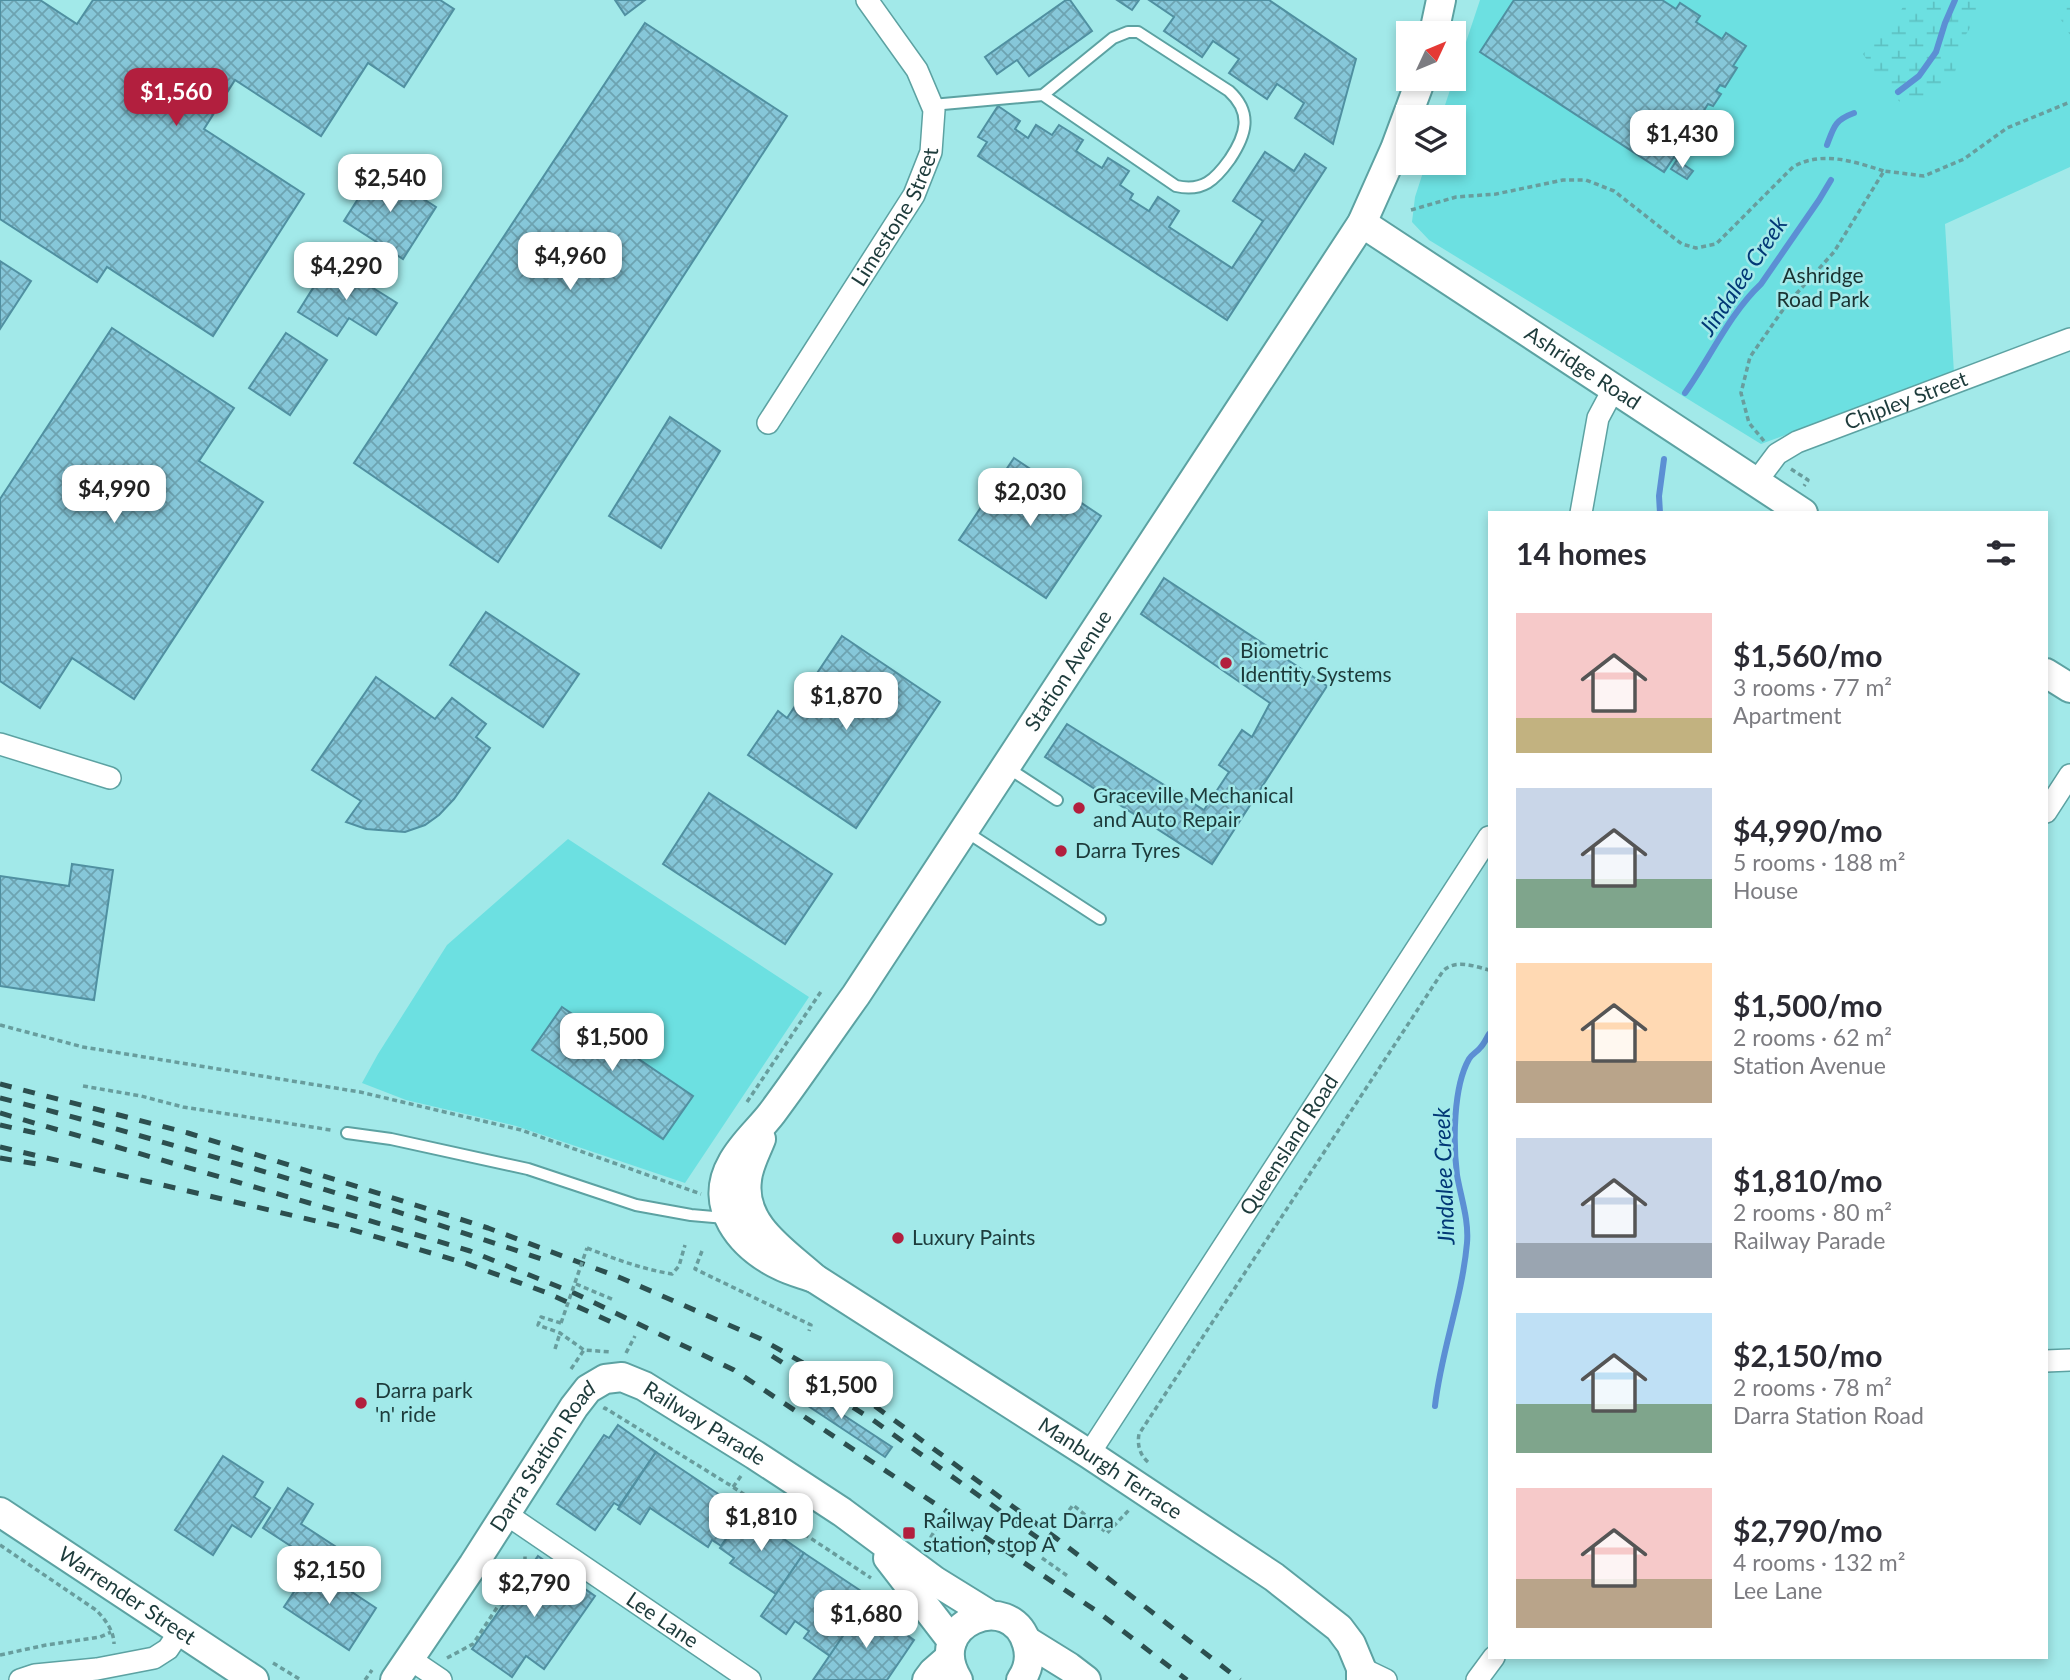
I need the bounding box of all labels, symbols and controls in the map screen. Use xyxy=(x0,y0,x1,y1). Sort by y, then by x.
north arrow xyxy=(1396,21,1466,91)
map controls xyxy=(1396,21,1466,175)
pin: $1,560 xyxy=(119,68,233,128)
text: $1,560 xyxy=(140,77,212,105)
button: layers xyxy=(1396,105,1466,175)
pin: $1,430 xyxy=(1625,110,1739,170)
text: $1,430 xyxy=(1646,119,1718,147)
street label: Limestone Street xyxy=(845,146,942,290)
pin: $2,540 xyxy=(333,154,447,214)
text: $2,540 xyxy=(354,163,426,191)
water label: Jindalee Creek xyxy=(1692,210,1793,341)
pin: $4,960 xyxy=(513,232,627,292)
text: $4,960 xyxy=(534,241,606,269)
pin: $4,290 xyxy=(289,243,403,302)
text: $4,290 xyxy=(310,251,382,279)
park label: Ashridge Road Park xyxy=(1777,262,1870,311)
street label: Ashridge Road xyxy=(1521,320,1646,414)
street label: Chipley Street xyxy=(1841,365,1971,434)
pin: $4,990 xyxy=(57,466,171,525)
pin: $2,030 xyxy=(973,468,1087,528)
text: $4,990 xyxy=(78,474,150,502)
text: $2,030 xyxy=(994,477,1066,505)
icon: filters xyxy=(1982,534,2020,572)
text: 14 homes xyxy=(1516,535,1647,571)
street label: Station Avenue xyxy=(1019,605,1116,735)
place label: Biometric Identity Systems xyxy=(1240,637,1392,686)
text: $1,560/mo xyxy=(1733,637,1882,673)
icon: home xyxy=(1572,641,1656,725)
marker: Biometric Identity Systems xyxy=(1218,655,1234,671)
pin: $1,870 xyxy=(789,672,903,732)
text: 3 rooms · 77 m² xyxy=(1733,673,1892,701)
text: $1,870 xyxy=(810,681,882,709)
text: Apartment xyxy=(1733,701,1841,729)
place label: Graceville Mechanical and Auto Repair xyxy=(1093,782,1294,831)
marker: Graceville Mechanical and Auto Repair xyxy=(1071,800,1087,816)
text: $4,990/mo xyxy=(1733,812,1882,848)
icon: home xyxy=(1572,816,1656,900)
place label: Darra Tyres xyxy=(1075,837,1180,862)
marker: Darra Tyres xyxy=(1053,843,1069,859)
text: 5 rooms · 188 m² xyxy=(1733,848,1905,876)
text: House xyxy=(1733,876,1798,904)
text: $1,500/mo xyxy=(1733,987,1882,1023)
icon: home xyxy=(1572,991,1656,1075)
pin: $1,500 xyxy=(555,1014,669,1073)
text: $1,500 xyxy=(576,1022,648,1050)
text: 2 rooms · 62 m² xyxy=(1733,1023,1892,1051)
text: Station Avenue xyxy=(1733,1051,1886,1079)
street label: Queensland Road xyxy=(1233,1070,1343,1219)
water label: Jindalee Creek xyxy=(1427,1106,1459,1246)
text: $1,810/mo xyxy=(1733,1162,1882,1198)
icon: home xyxy=(1572,1166,1656,1250)
text: 2 rooms · 80 m² xyxy=(1733,1198,1892,1226)
place label: Luxury Paints xyxy=(912,1224,1035,1249)
text: Railway Parade xyxy=(1733,1226,1885,1254)
marker: Luxury Paints xyxy=(890,1230,906,1246)
text: $2,150/mo xyxy=(1733,1337,1882,1373)
icon: home xyxy=(1572,1341,1656,1425)
pin: $1,500 xyxy=(784,1362,898,1421)
text: $1,500 xyxy=(805,1370,877,1398)
text: 2 rooms · 78 m² xyxy=(1733,1373,1892,1401)
street label: Darra Station Road xyxy=(484,1374,599,1536)
street label: Railway Parade xyxy=(639,1375,771,1470)
place label: Darra park 'n' ride xyxy=(375,1377,473,1426)
marker: Darra park 'n' ride xyxy=(353,1395,369,1411)
text: Darra Station Road xyxy=(1733,1401,1924,1429)
street label: Manburgh Terrace xyxy=(1034,1411,1188,1524)
pin: $1,810 xyxy=(704,1494,818,1553)
text: $1,810 xyxy=(725,1502,797,1530)
place label: Railway Pde at Darra station, stop A xyxy=(923,1507,1114,1556)
text: $2,790/mo xyxy=(1733,1512,1882,1548)
icon: home xyxy=(1572,1516,1656,1600)
marker: Railway Pde at Darra station, stop A xyxy=(901,1525,917,1541)
street label: Warrender Street xyxy=(54,1540,201,1649)
pin: $2,150 xyxy=(272,1546,386,1606)
text: 4 rooms · 132 m² xyxy=(1733,1548,1905,1576)
text: $2,150 xyxy=(293,1555,365,1583)
pin: $2,790 xyxy=(477,1560,591,1619)
text: $2,790 xyxy=(498,1568,570,1596)
text: Lee Lane xyxy=(1733,1576,1822,1604)
street label: Lee Lane xyxy=(622,1586,704,1652)
pin: $1,680 xyxy=(809,1590,923,1650)
text: $1,680 xyxy=(830,1599,902,1627)

